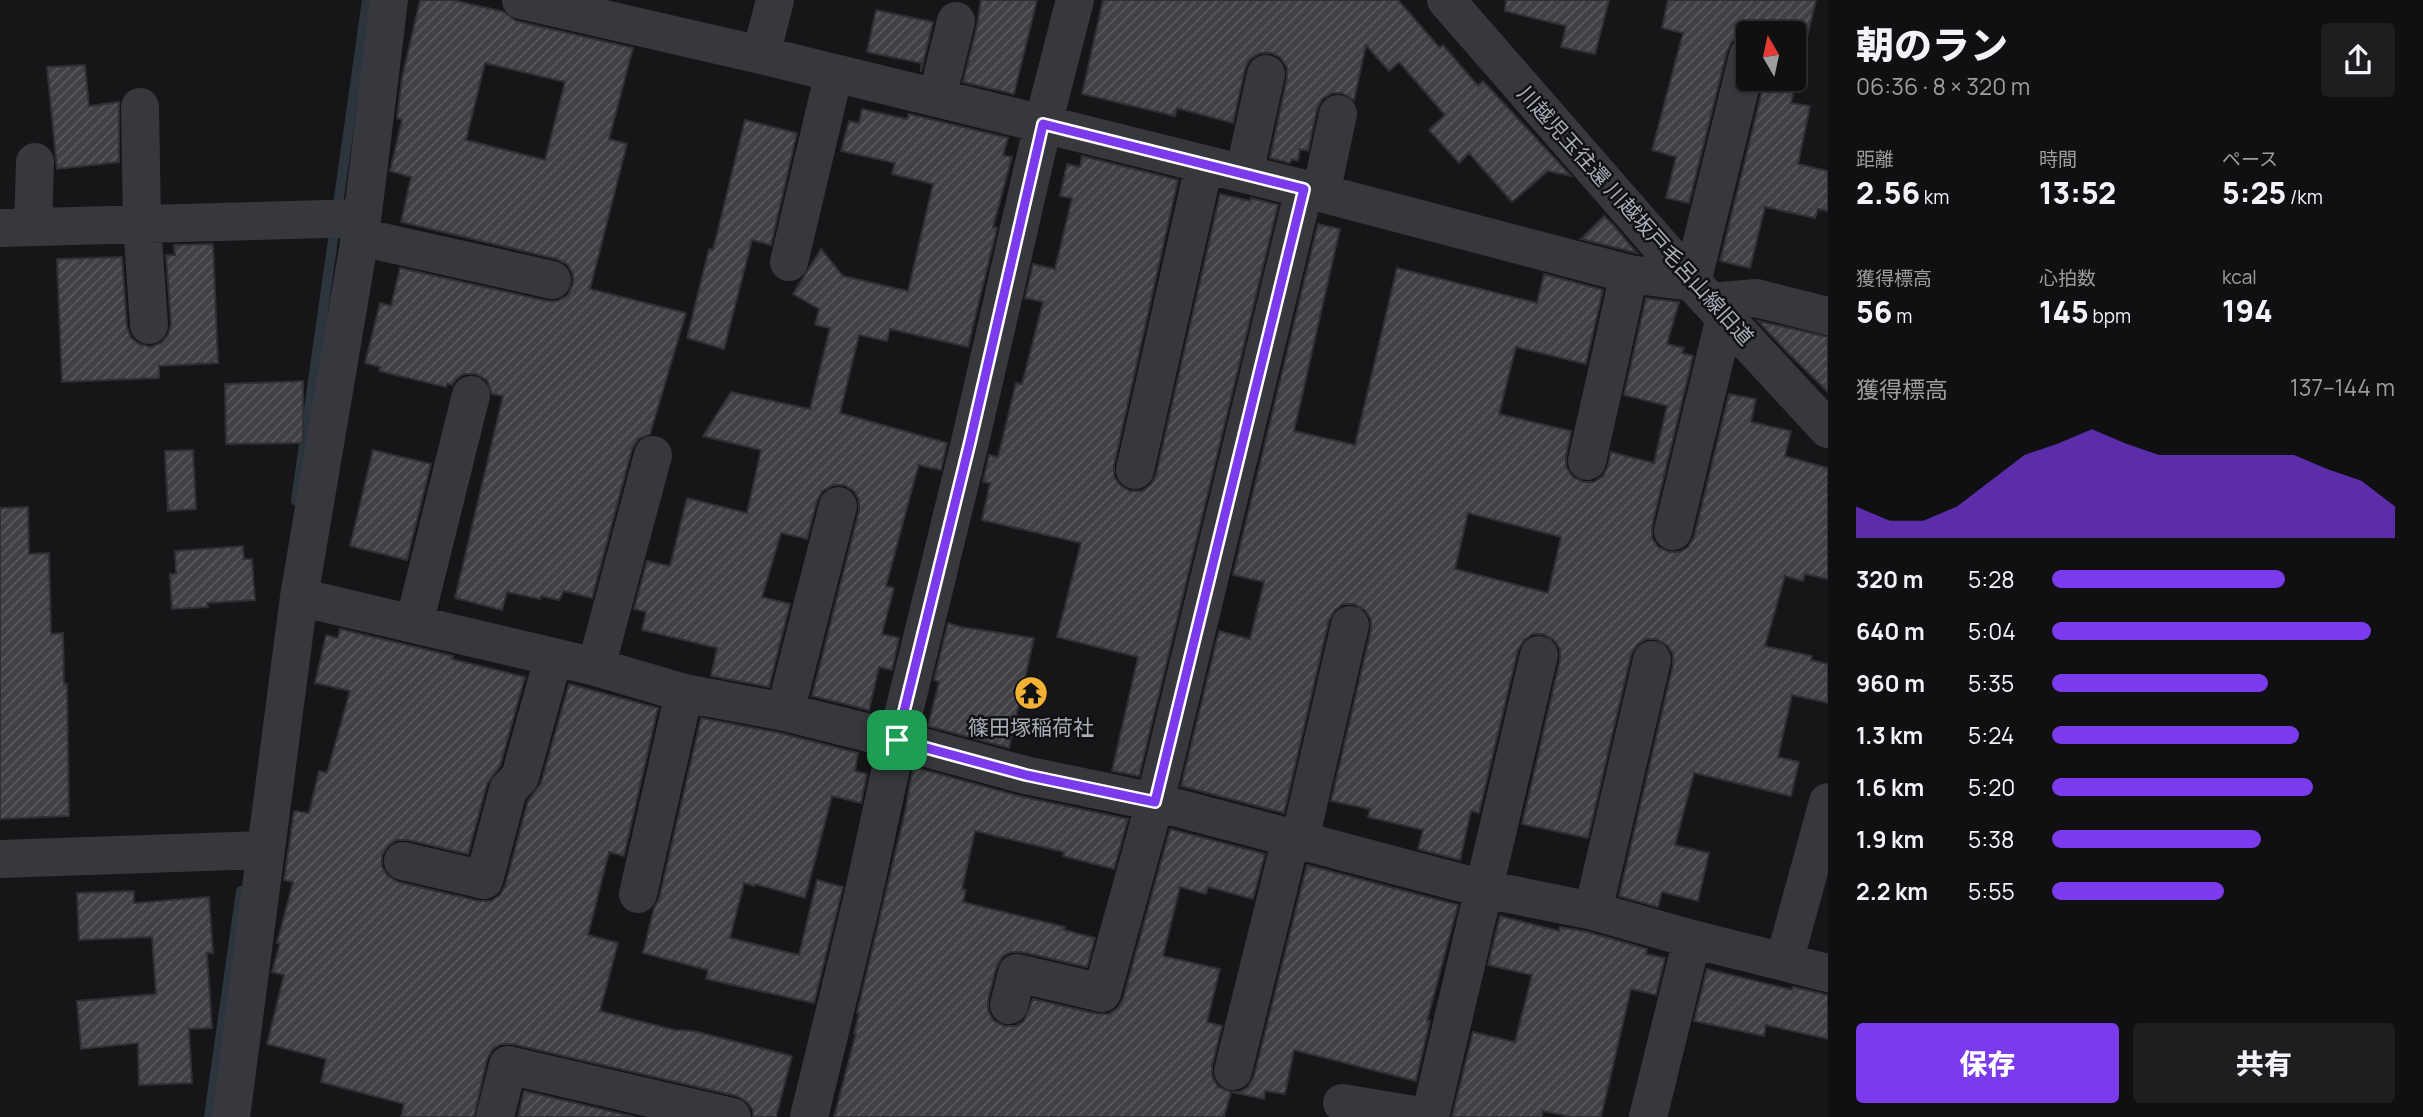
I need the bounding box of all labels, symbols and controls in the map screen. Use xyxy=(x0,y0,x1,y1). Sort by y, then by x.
text: 朝のラン xyxy=(1856,18,2008,70)
north arrow xyxy=(1736,21,1806,91)
map controls xyxy=(1736,21,1806,91)
button: share xyxy=(2321,23,2395,97)
text: 06:36 · 8 × 320 m xyxy=(1856,70,2030,102)
street label: 川越児玉往還 川越坂戸毛呂山線旧道 xyxy=(1512,79,1760,351)
text: 距離 xyxy=(1856,146,1894,172)
text: 時間 xyxy=(2039,146,2077,172)
text: ペース xyxy=(2222,146,2278,172)
text: 2.56 xyxy=(1856,172,1920,213)
text: 13:52 xyxy=(2039,172,2116,213)
text: 5:25 xyxy=(2222,172,2286,213)
text: km xyxy=(1920,184,1949,210)
text: /km xyxy=(2286,184,2323,210)
text: kcal xyxy=(2222,264,2257,290)
text: 獲得標高 xyxy=(1856,265,1932,291)
text: 心拍数 xyxy=(2039,265,2096,291)
text: 194 xyxy=(2222,290,2273,331)
text: 56 xyxy=(1856,291,1892,332)
text: 145 xyxy=(2039,291,2089,332)
text: m xyxy=(1892,303,1912,329)
text: bpm xyxy=(2089,303,2131,329)
text: 137–144 m xyxy=(2290,371,2395,403)
text: 獲得標高 xyxy=(1856,373,1948,405)
text: 320 m xyxy=(1856,563,1923,595)
text: 5:28 xyxy=(1968,563,2015,595)
text: 640 m xyxy=(1856,615,1925,647)
text: 5:04 xyxy=(1968,615,2016,647)
text: 960 m xyxy=(1856,667,1925,699)
text: 5:35 xyxy=(1968,667,2014,699)
temple icon: 篠田塚稲荷社 xyxy=(1012,674,1050,712)
pin xyxy=(867,710,927,770)
place label: 篠田塚稲荷社 xyxy=(968,713,1094,741)
text: 1.3 km xyxy=(1856,719,1923,751)
text: 5:24 xyxy=(1968,719,2014,751)
icon: arrive xyxy=(878,721,916,759)
text: 1.6 km xyxy=(1856,771,1924,803)
text: 5:20 xyxy=(1968,771,2015,803)
text: 1.9 km xyxy=(1856,823,1924,855)
text: 5:38 xyxy=(1968,823,2014,855)
text: 2.2 km xyxy=(1856,875,1928,907)
text: 5:55 xyxy=(1968,875,2015,907)
button: 保存 xyxy=(1856,1023,2119,1103)
button: 共有 xyxy=(2133,1023,2395,1103)

